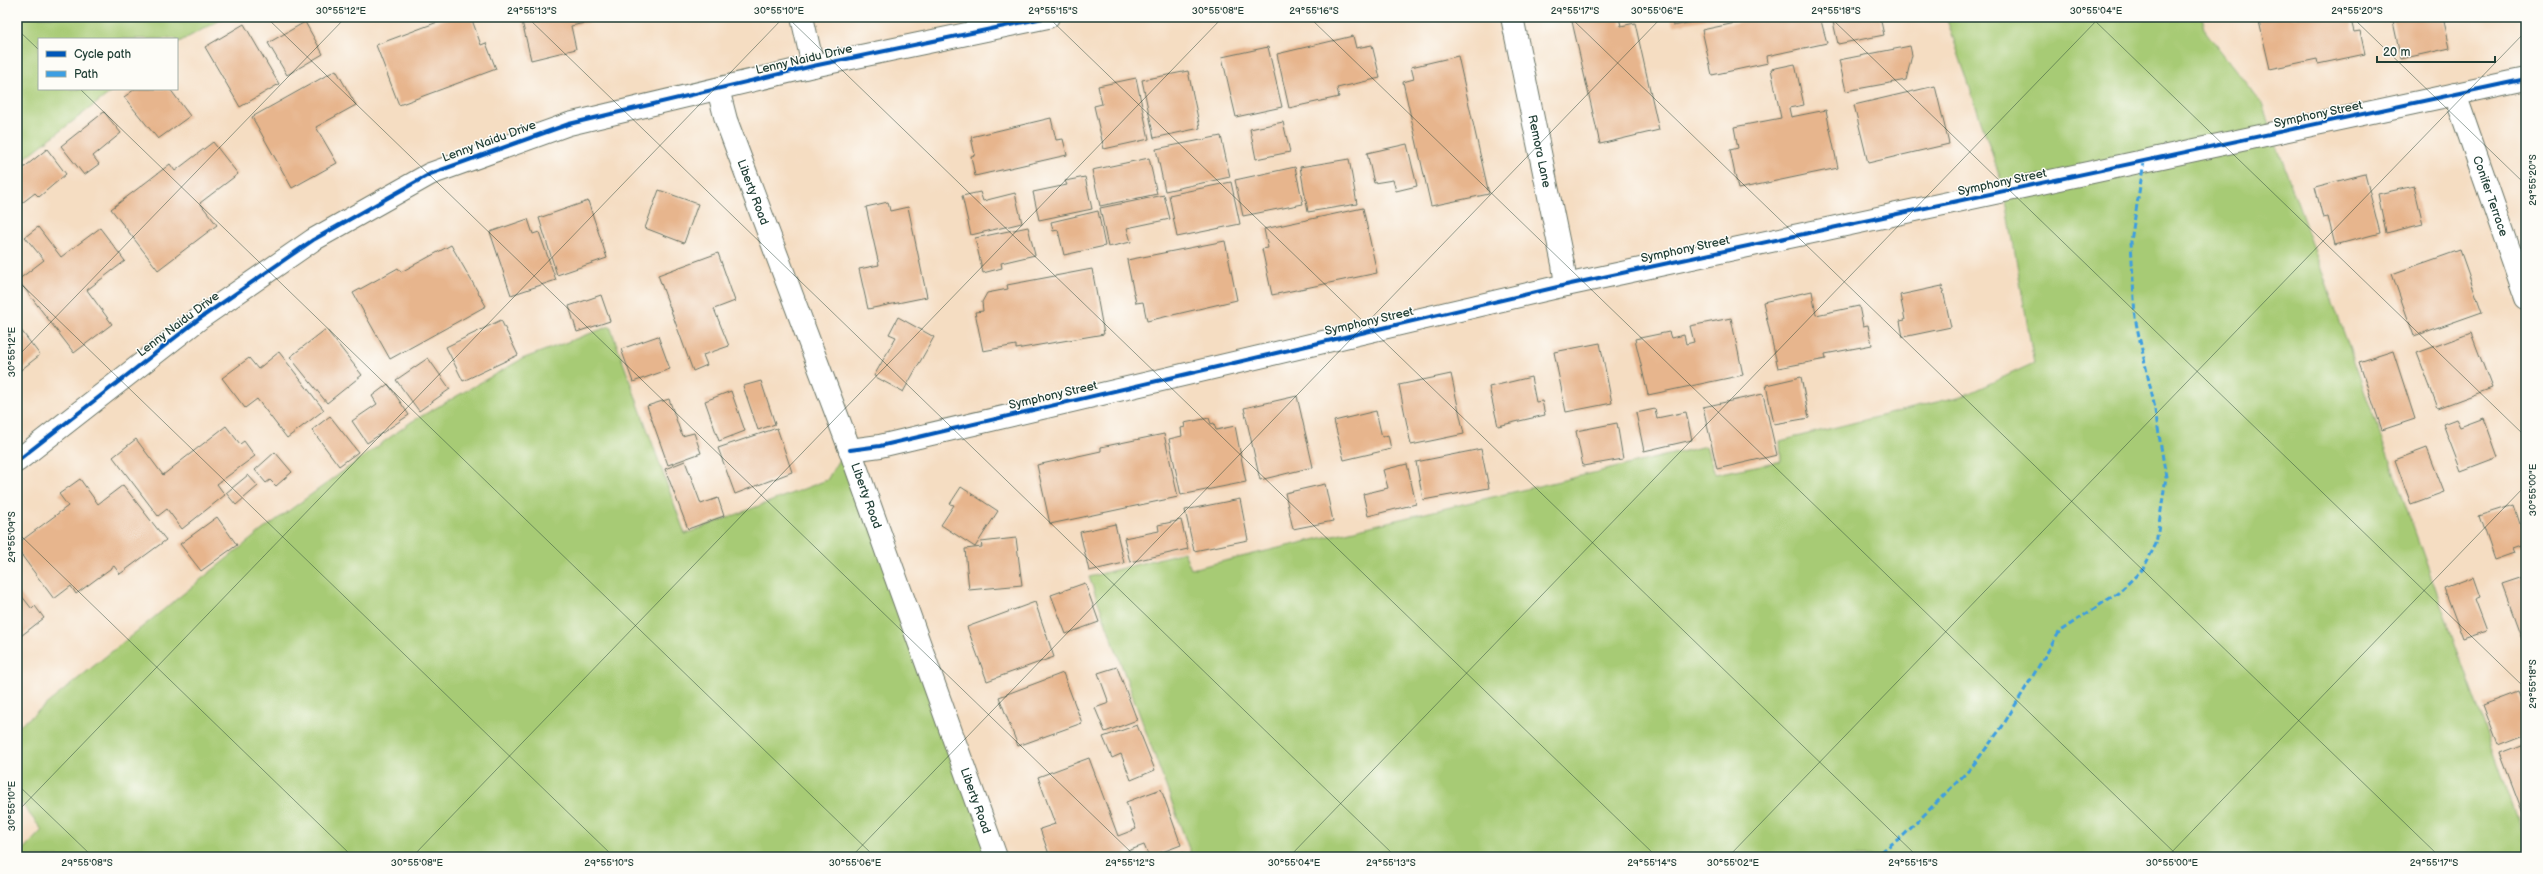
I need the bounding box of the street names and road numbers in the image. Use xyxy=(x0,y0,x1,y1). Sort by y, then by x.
street label: Lenny Naidu Drive xyxy=(754,41,854,78)
street label: Symphony Street xyxy=(2272,98,2364,131)
street label: Remora Lane xyxy=(1524,114,1554,189)
street label: Lenny Naidu Drive xyxy=(440,118,538,165)
street label: Conifer Terrace xyxy=(2469,154,2511,238)
street label: Liberty Road xyxy=(734,157,772,227)
street label: Symphony Street xyxy=(1956,166,2048,199)
street label: Symphony Street xyxy=(1639,233,1731,266)
street label: Lenny Naidu Drive xyxy=(134,289,222,360)
street label: Symphony Street xyxy=(1323,304,1415,339)
street label: Symphony Street xyxy=(1007,378,1099,413)
street label: Liberty Road xyxy=(847,461,885,531)
street label: Liberty Road xyxy=(957,766,994,836)

